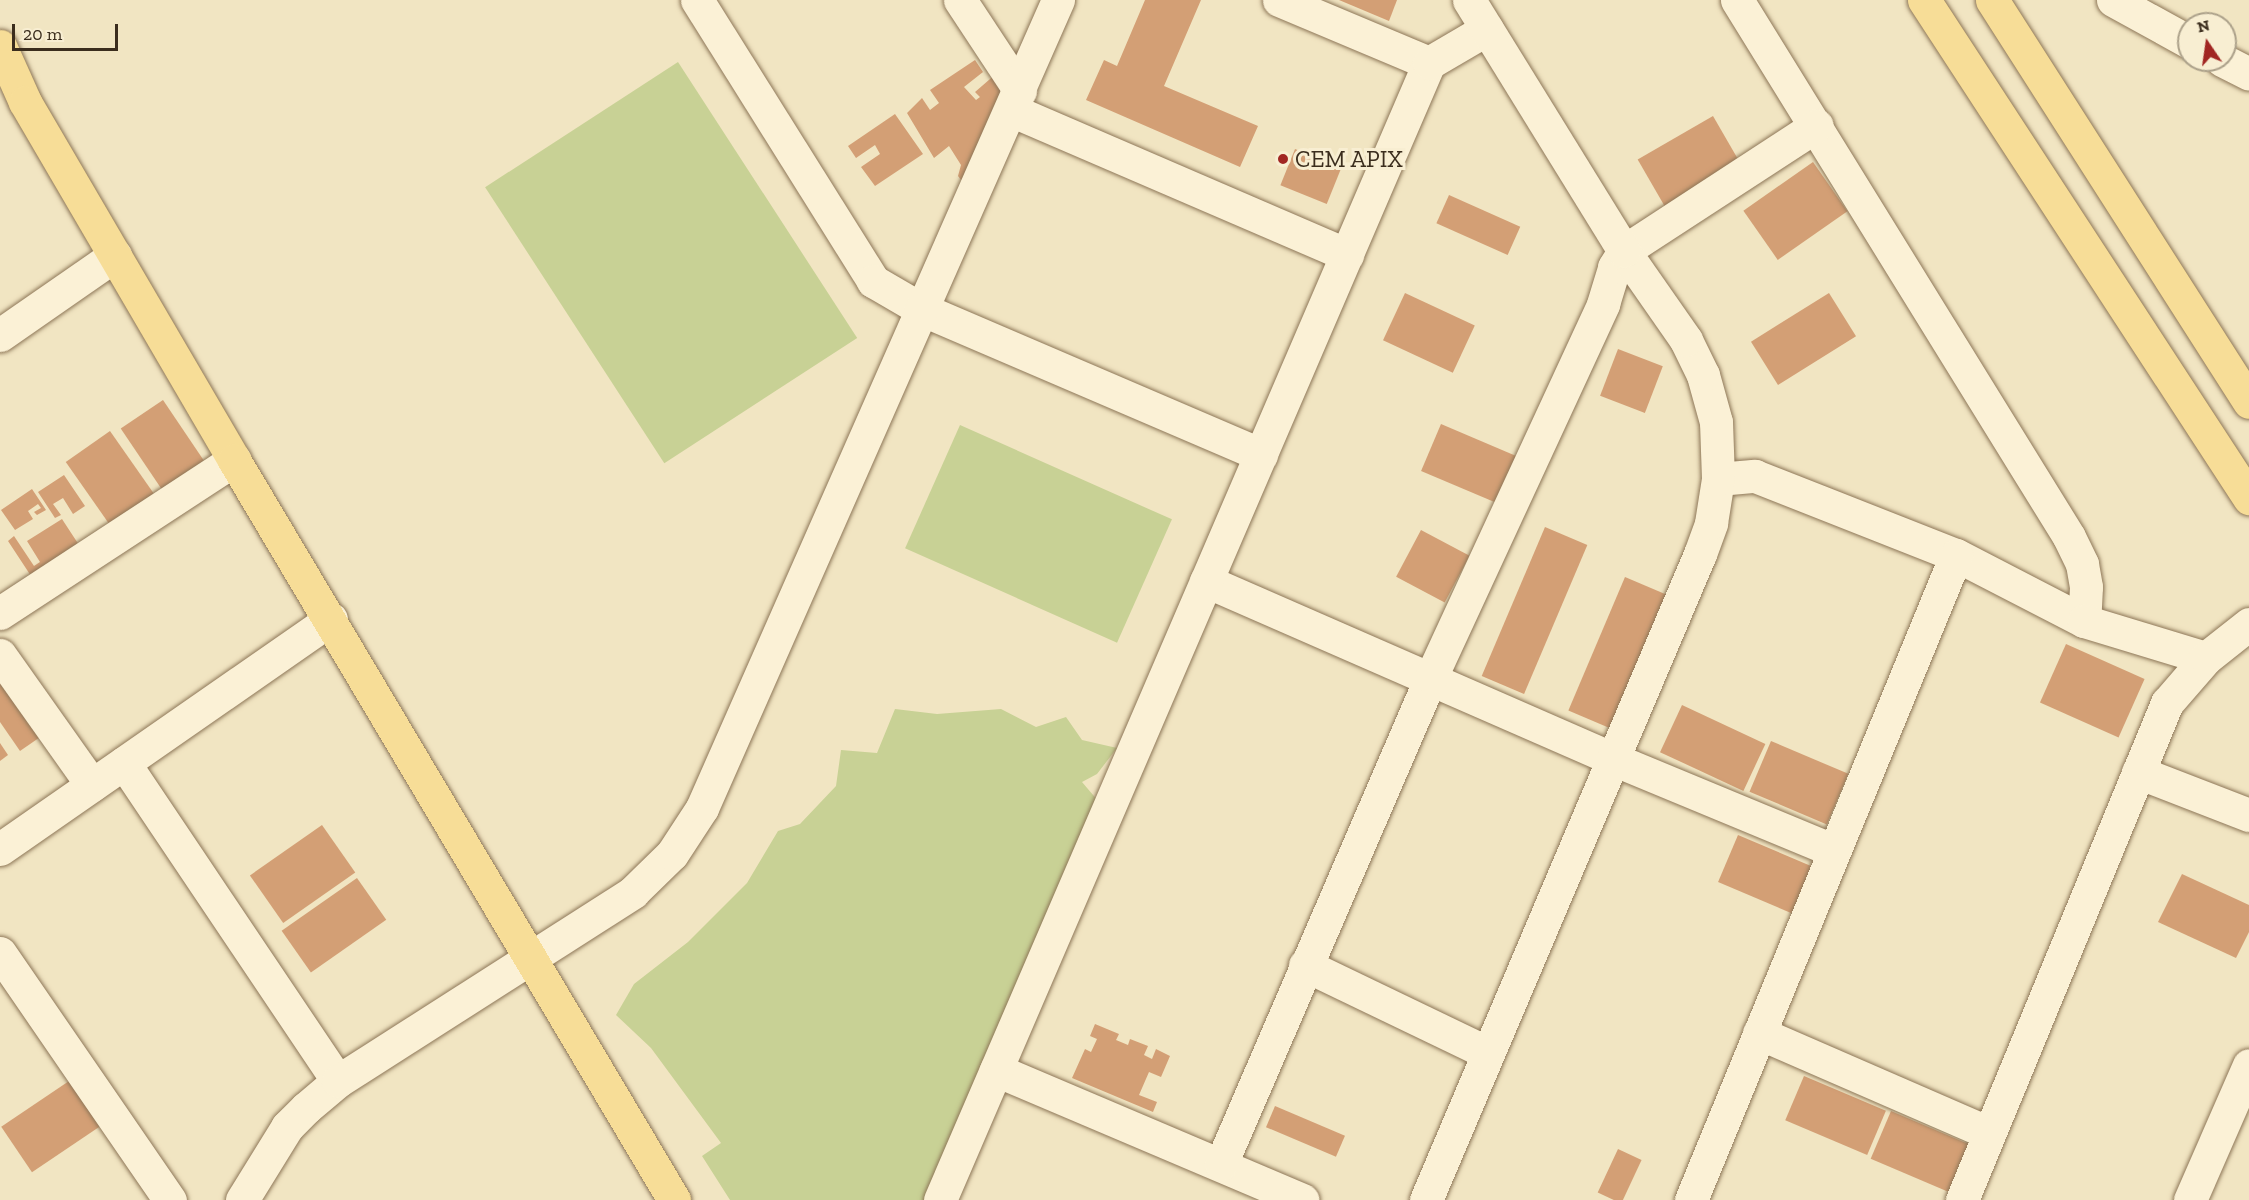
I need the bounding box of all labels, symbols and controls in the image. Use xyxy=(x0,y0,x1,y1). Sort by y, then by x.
scale bar xyxy=(15,12,122,50)
north arrow xyxy=(2177,12,2237,72)
text: N xyxy=(2195,15,2211,37)
text: 20 m xyxy=(23,23,62,45)
place label: CEM APIX xyxy=(1295,145,1403,173)
marker: CEM APIX xyxy=(1276,152,1290,166)

